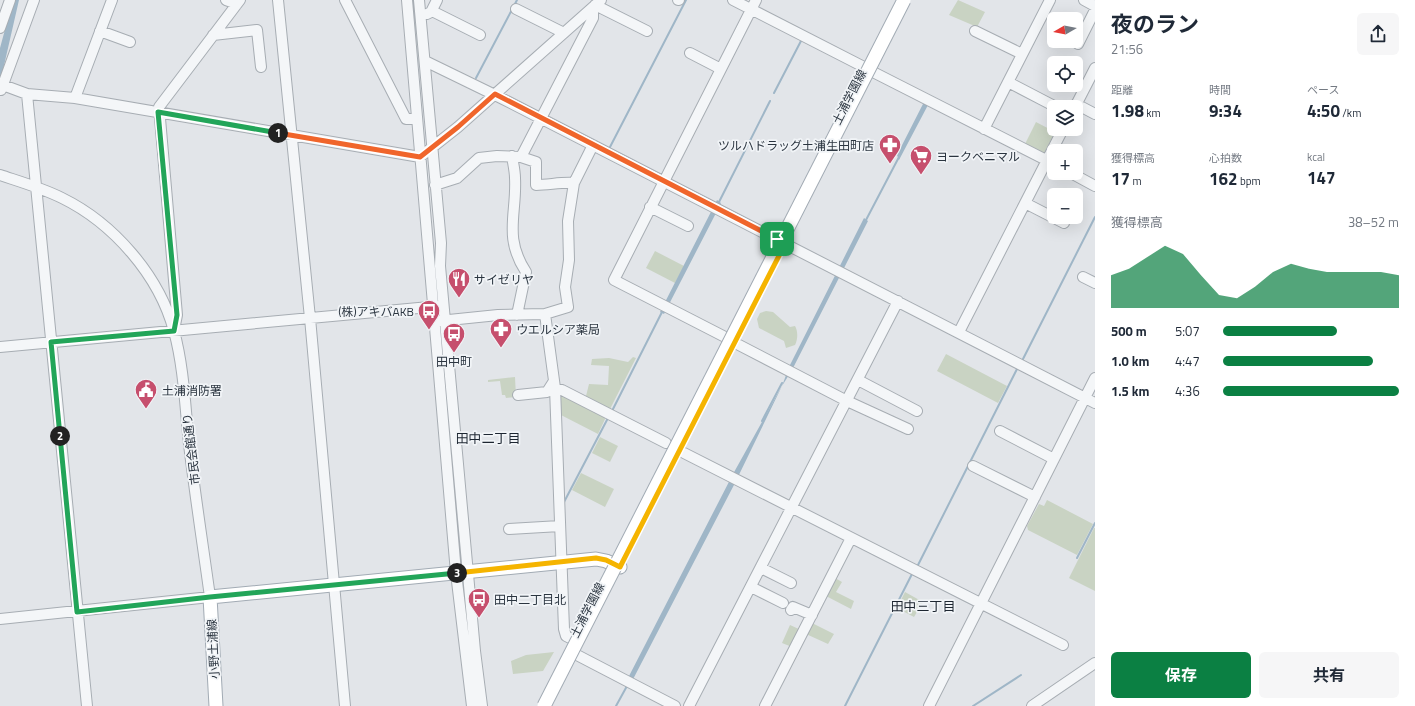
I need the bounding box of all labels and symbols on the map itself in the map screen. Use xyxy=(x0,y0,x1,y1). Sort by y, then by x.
north arrow xyxy=(1047,12,1083,48)
street label: 土浦学園線 xyxy=(827,66,871,128)
pin: 1 xyxy=(268,123,288,143)
pharmacy icon: ツルハドラッグ土浦生田町店 xyxy=(877,132,903,165)
place label: ツルハドラッグ土浦生田町店 xyxy=(718,136,874,155)
supermarket icon: ヨークベニマル xyxy=(908,143,934,176)
place label: ヨークベニマル xyxy=(936,147,1020,166)
pin xyxy=(760,222,794,256)
restaurant icon: サイゼリヤ xyxy=(446,266,472,299)
place label: サイゼリヤ xyxy=(474,270,534,289)
bus stop icon: (株)アキバAKB xyxy=(416,298,442,331)
place label: (株)アキバAKB xyxy=(338,302,414,321)
pharmacy icon: ウエルシア薬局 xyxy=(488,316,514,349)
place label: ウエルシア薬局 xyxy=(516,320,600,339)
bus stop icon: 田中町 xyxy=(441,321,467,354)
place label: 田中町 xyxy=(436,352,472,371)
public building icon: 土浦消防署 xyxy=(133,377,159,410)
place label: 土浦消防署 xyxy=(162,381,222,400)
street label: 市民会館通り xyxy=(177,412,205,486)
pin: 2 xyxy=(50,426,70,446)
district label: 田中二丁目 xyxy=(455,428,521,448)
pin: 3 xyxy=(447,563,467,583)
street label: 土浦学園線 xyxy=(565,579,609,641)
bus stop icon: 田中二丁目北 xyxy=(466,586,492,619)
place label: 田中二丁目北 xyxy=(494,590,566,609)
district label: 田中三丁目 xyxy=(890,596,956,616)
street label: 小野土浦線 xyxy=(202,619,224,679)

